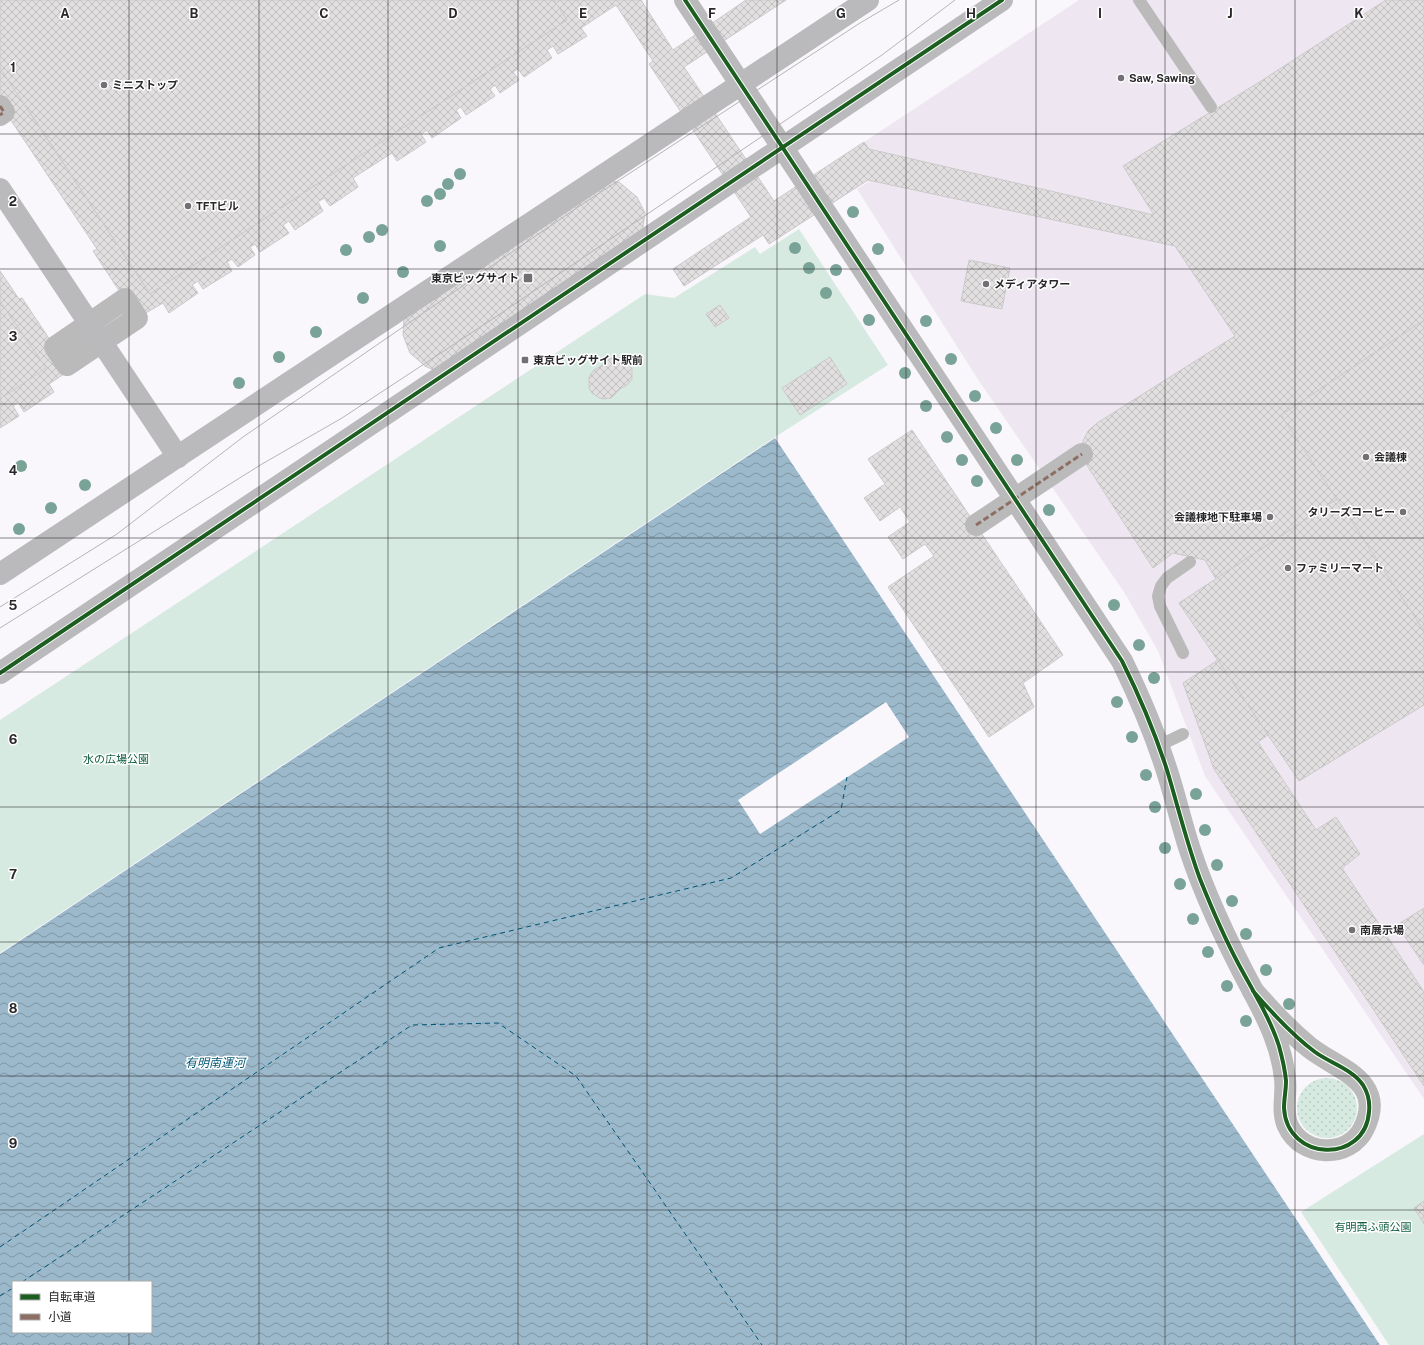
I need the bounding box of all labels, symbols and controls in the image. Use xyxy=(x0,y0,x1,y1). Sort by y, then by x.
text: A xyxy=(60,6,70,21)
text: B xyxy=(190,6,199,21)
text: C xyxy=(319,6,329,21)
text: D xyxy=(448,6,458,21)
text: E xyxy=(579,6,587,21)
text: F xyxy=(708,6,716,21)
text: G xyxy=(836,6,846,21)
text: H xyxy=(966,6,976,21)
text: I xyxy=(1098,6,1102,21)
text: J xyxy=(1227,6,1233,21)
text: K xyxy=(1354,6,1364,21)
text: 1 xyxy=(10,60,16,75)
place label: Saw, Sawing xyxy=(1129,72,1195,84)
marker: Saw, Sawing xyxy=(1116,73,1126,83)
place label: ミニストップ xyxy=(112,79,178,91)
marker: ミニストップ xyxy=(99,80,109,90)
text: 2 xyxy=(9,194,17,209)
place label: TFTビル xyxy=(196,200,239,212)
marker: TFTビル xyxy=(183,201,193,211)
place label: 東京ビッグサイト xyxy=(431,272,519,284)
marker: 東京ビッグサイト xyxy=(522,272,534,284)
place label: メディアタワー xyxy=(994,278,1070,290)
marker: メディアタワー xyxy=(981,279,991,289)
text: 3 xyxy=(9,329,18,344)
place label: 東京ビッグサイト駅前 xyxy=(533,354,643,366)
marker: 東京ビッグサイト駅前 xyxy=(520,355,530,365)
place label: 会議棟 xyxy=(1374,451,1407,463)
marker: 会議棟 xyxy=(1361,452,1371,462)
text: 4 xyxy=(9,463,18,478)
place label: タリーズコーヒー xyxy=(1308,506,1395,518)
marker: タリーズコーヒー xyxy=(1398,507,1408,517)
place label: 会議棟地下駐車場 xyxy=(1174,511,1262,523)
marker: 会議棟地下駐車場 xyxy=(1265,512,1275,522)
place label: ファミリーマート xyxy=(1296,562,1384,574)
marker: ファミリーマート xyxy=(1283,563,1293,573)
text: 5 xyxy=(9,598,18,613)
text: 6 xyxy=(9,732,18,747)
park label: 水の広場公園 xyxy=(83,753,149,765)
text: 7 xyxy=(9,867,17,882)
place label: 南展示場 xyxy=(1360,924,1404,936)
marker: 南展示場 xyxy=(1347,925,1357,935)
text: 8 xyxy=(9,1001,18,1016)
water label: 有明南運河 xyxy=(185,1056,247,1070)
text: 9 xyxy=(9,1136,17,1151)
park label: 有明西ふ頭公園 xyxy=(1335,1221,1412,1233)
legend xyxy=(12,1281,152,1333)
text: 自転車道 xyxy=(48,1290,96,1304)
text: 小道 xyxy=(48,1310,72,1324)

